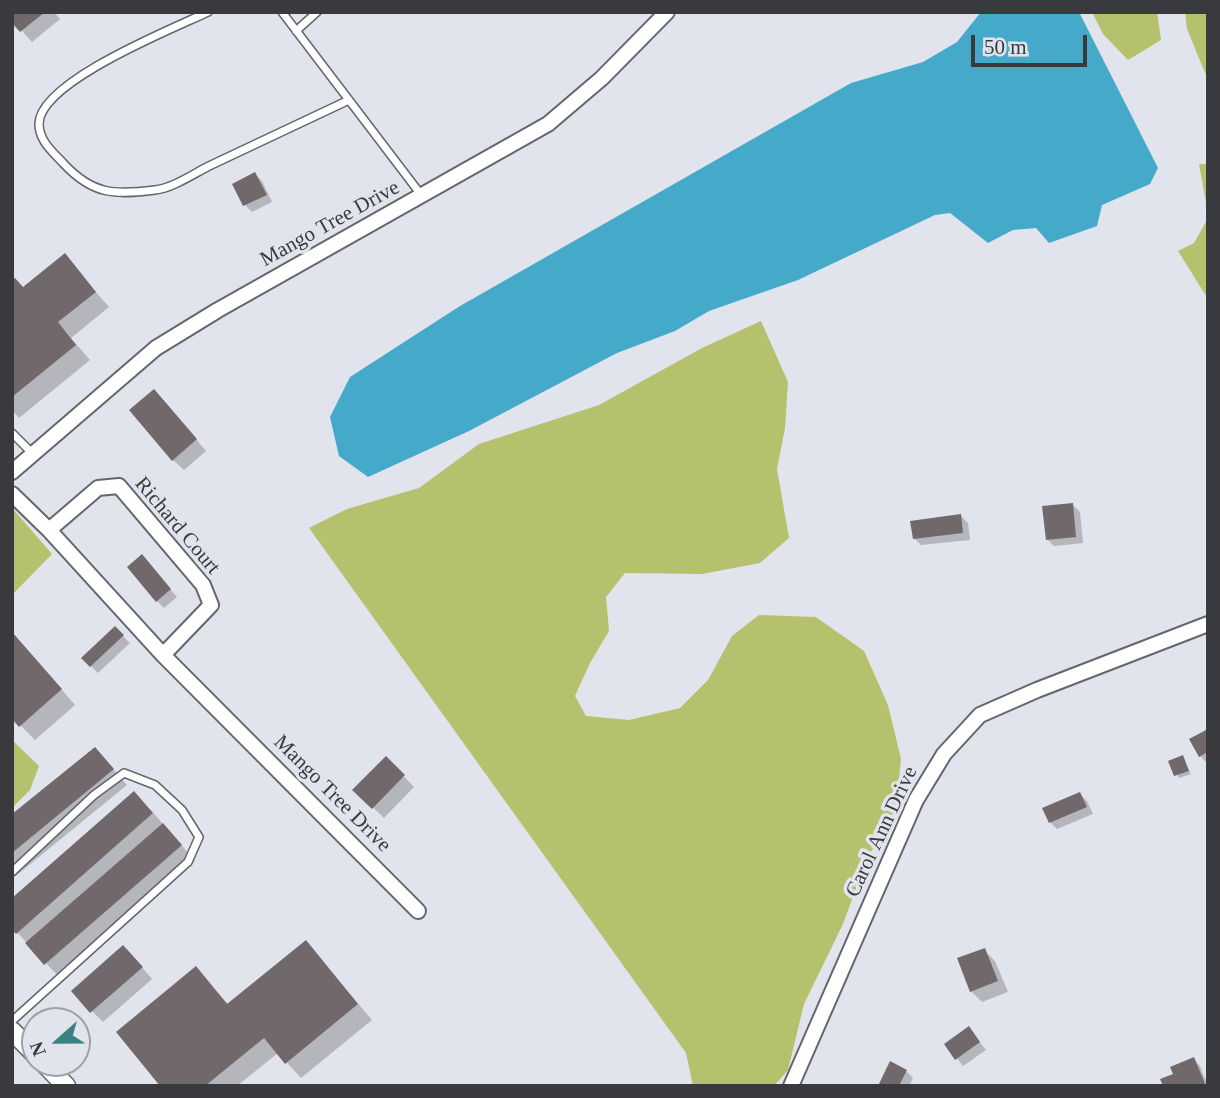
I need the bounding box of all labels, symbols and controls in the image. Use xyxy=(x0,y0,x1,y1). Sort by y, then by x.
scale bar xyxy=(975,21,1090,65)
text: 50 m xyxy=(984,35,1027,59)
street label: Mango Tree Drive xyxy=(256,175,404,273)
street label: Richard Court xyxy=(129,472,225,580)
street label: Mango Tree Drive xyxy=(268,730,396,858)
street label: Carol Ann Drive xyxy=(841,763,923,901)
north arrow xyxy=(21,1007,91,1077)
text: N xyxy=(26,1039,50,1059)

